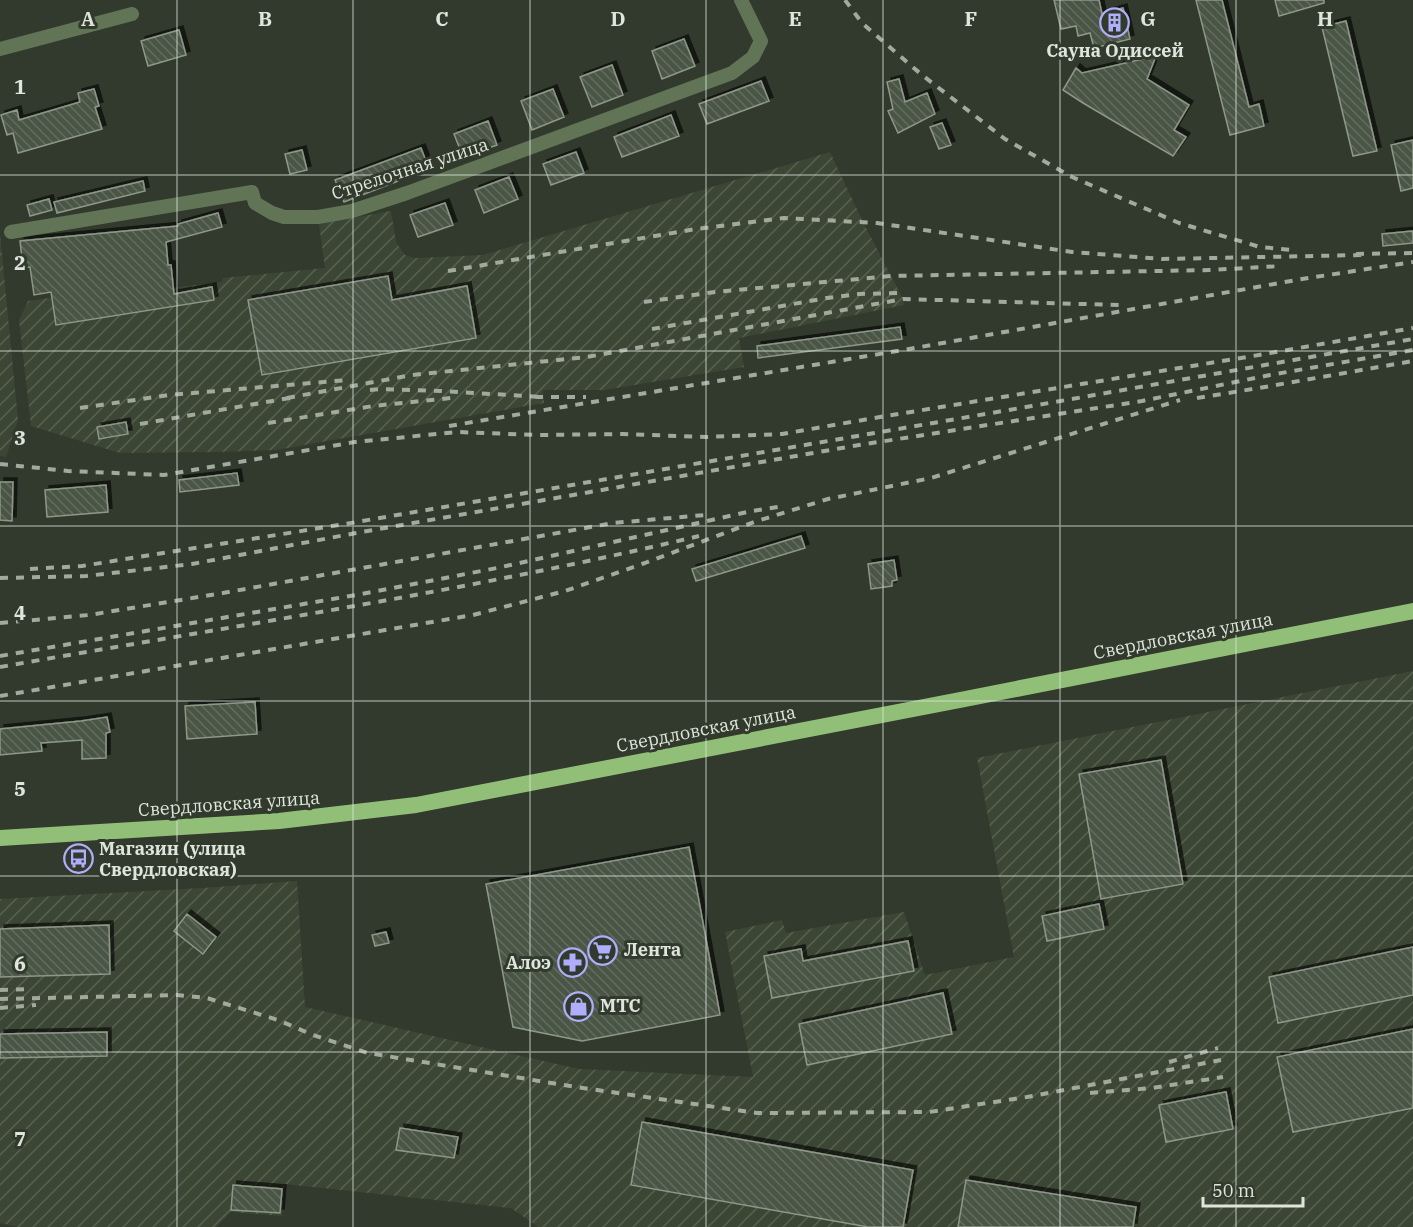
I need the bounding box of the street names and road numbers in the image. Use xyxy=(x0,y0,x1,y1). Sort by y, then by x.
street label: Стрелочная улица xyxy=(328,132,491,205)
street label: Свердловская улица xyxy=(1091,607,1275,664)
street label: Свердловская улица xyxy=(614,700,798,757)
street label: Свердловская улица xyxy=(137,786,321,821)

